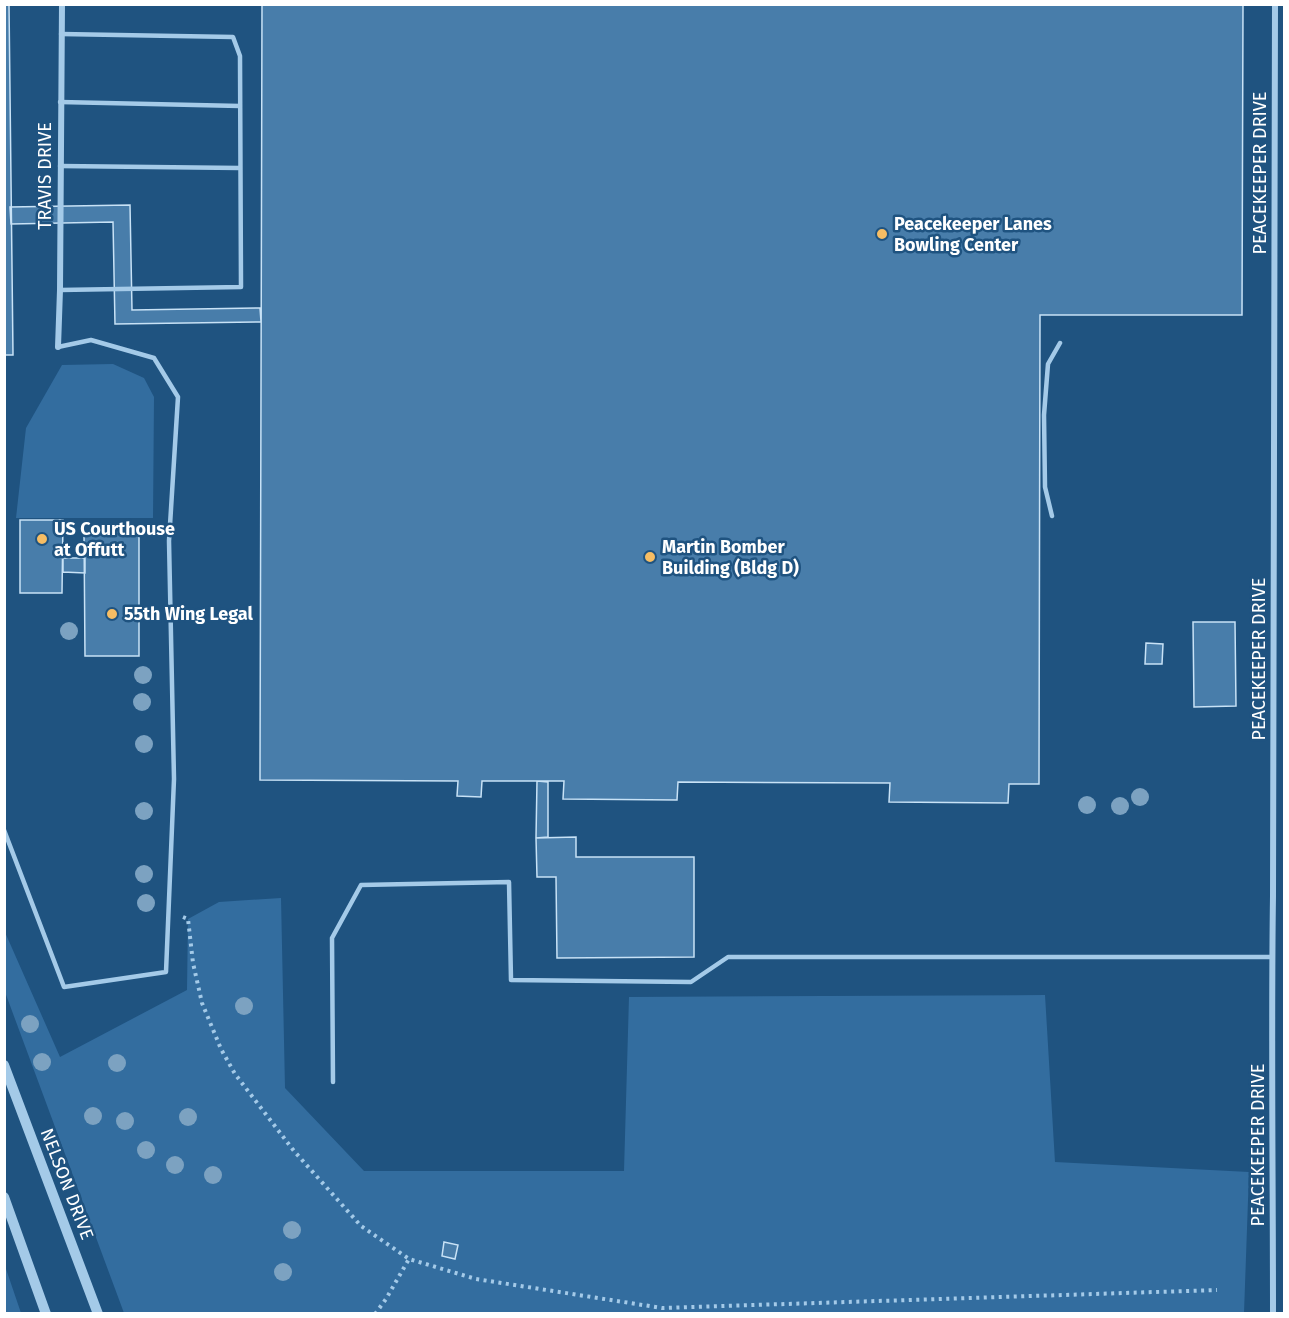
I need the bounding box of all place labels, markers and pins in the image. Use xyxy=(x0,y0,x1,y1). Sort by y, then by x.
place label: Peacekeeper Lanes Bowling Center xyxy=(894,213,1052,256)
marker: Peacekeeper Lanes Bowling Center xyxy=(875,227,889,241)
place label: US Courthouse at Offutt xyxy=(54,518,175,561)
marker: US Courthouse at Offutt xyxy=(35,532,49,546)
place label: Martin Bomber Building (Bldg D) xyxy=(662,536,799,579)
marker: Martin Bomber Building (Bldg D) xyxy=(643,550,657,564)
place label: 55th Wing Legal xyxy=(124,603,253,625)
marker: 55th Wing Legal xyxy=(105,607,119,621)

